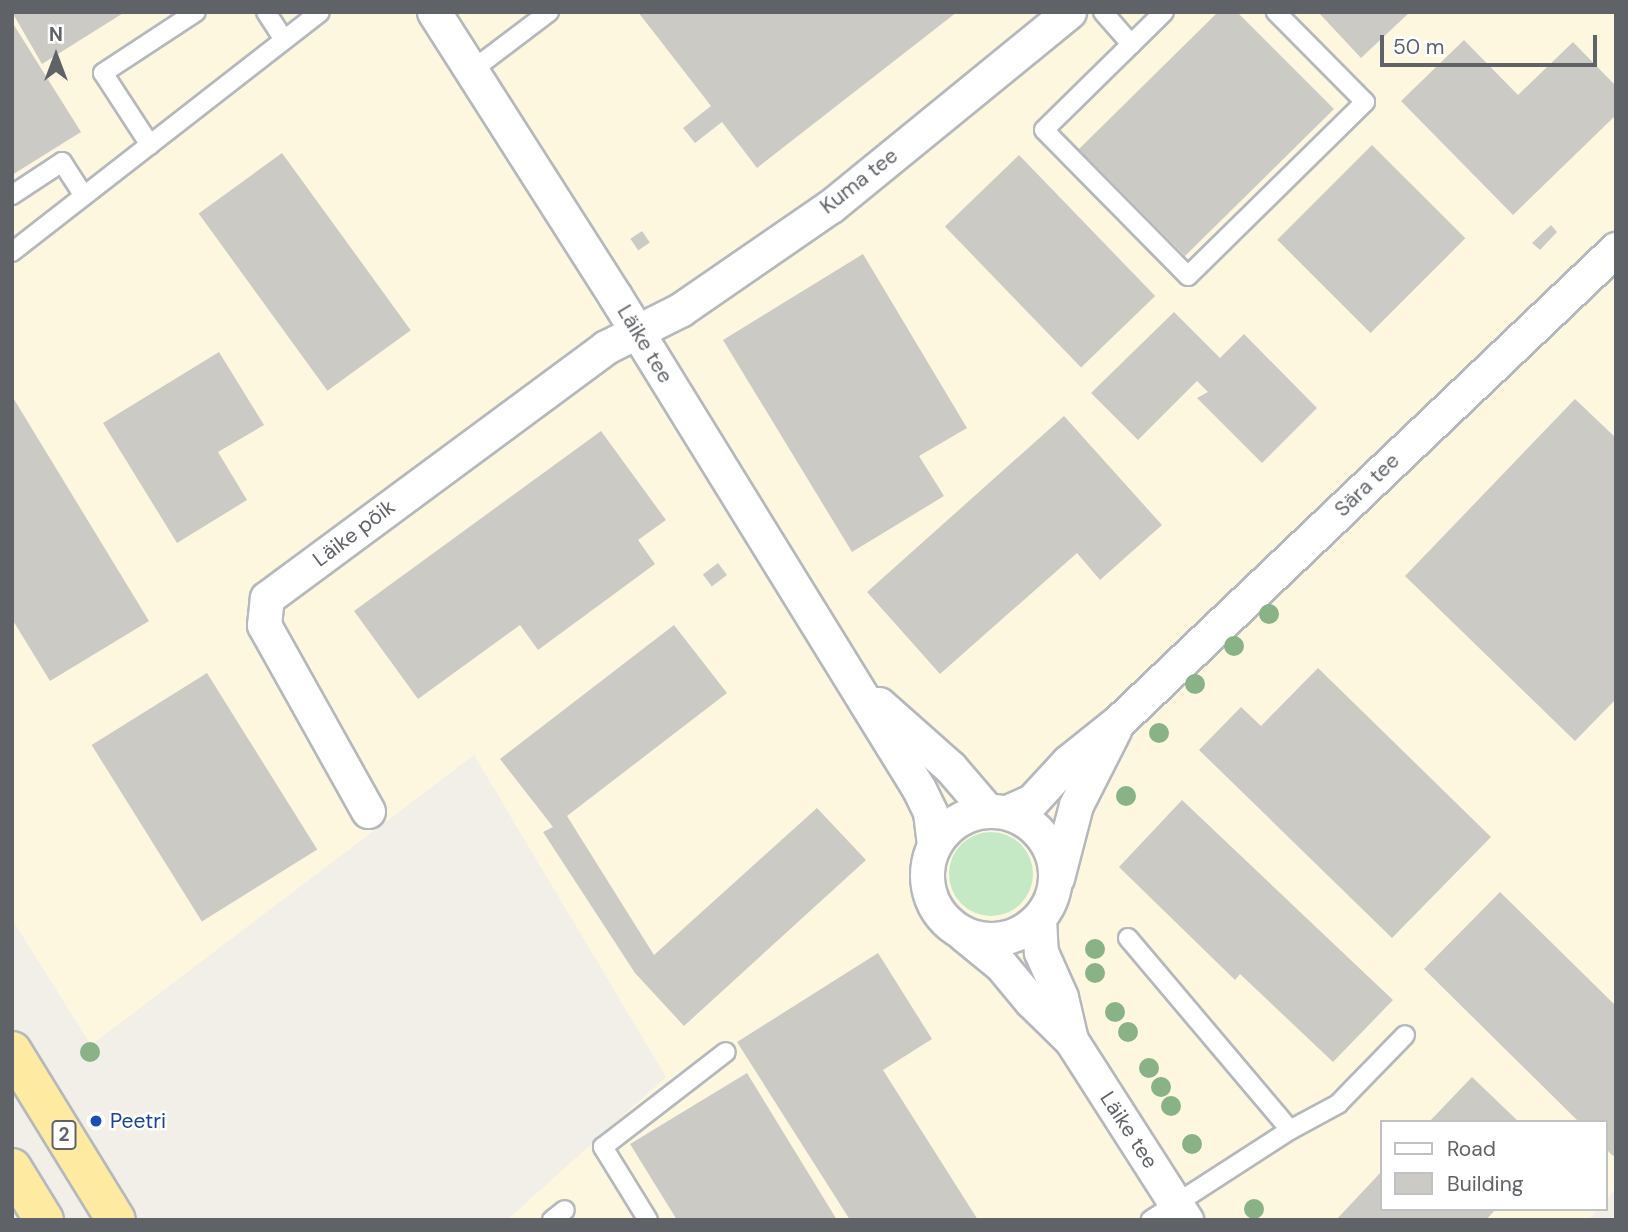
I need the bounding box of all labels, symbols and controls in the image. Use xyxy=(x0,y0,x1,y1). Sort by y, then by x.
north arrow xyxy=(21,21,91,91)
scale bar xyxy=(1383,21,1600,65)
text: N xyxy=(49,22,63,47)
text: 50 m xyxy=(1393,33,1444,61)
street label: Kuma tee xyxy=(815,143,903,219)
street label: Läike tee xyxy=(612,300,678,388)
street label: Sära tee xyxy=(1329,448,1405,522)
street label: Läike põik xyxy=(308,494,400,572)
street label: Läike tee xyxy=(1095,1087,1163,1173)
place label: Peetri xyxy=(110,1108,166,1134)
marker: Peetri xyxy=(88,1113,104,1129)
road number: 2 xyxy=(50,1120,78,1150)
legend xyxy=(1380,1120,1607,1211)
text: Road xyxy=(1447,1135,1496,1163)
text: Building xyxy=(1447,1170,1523,1198)

